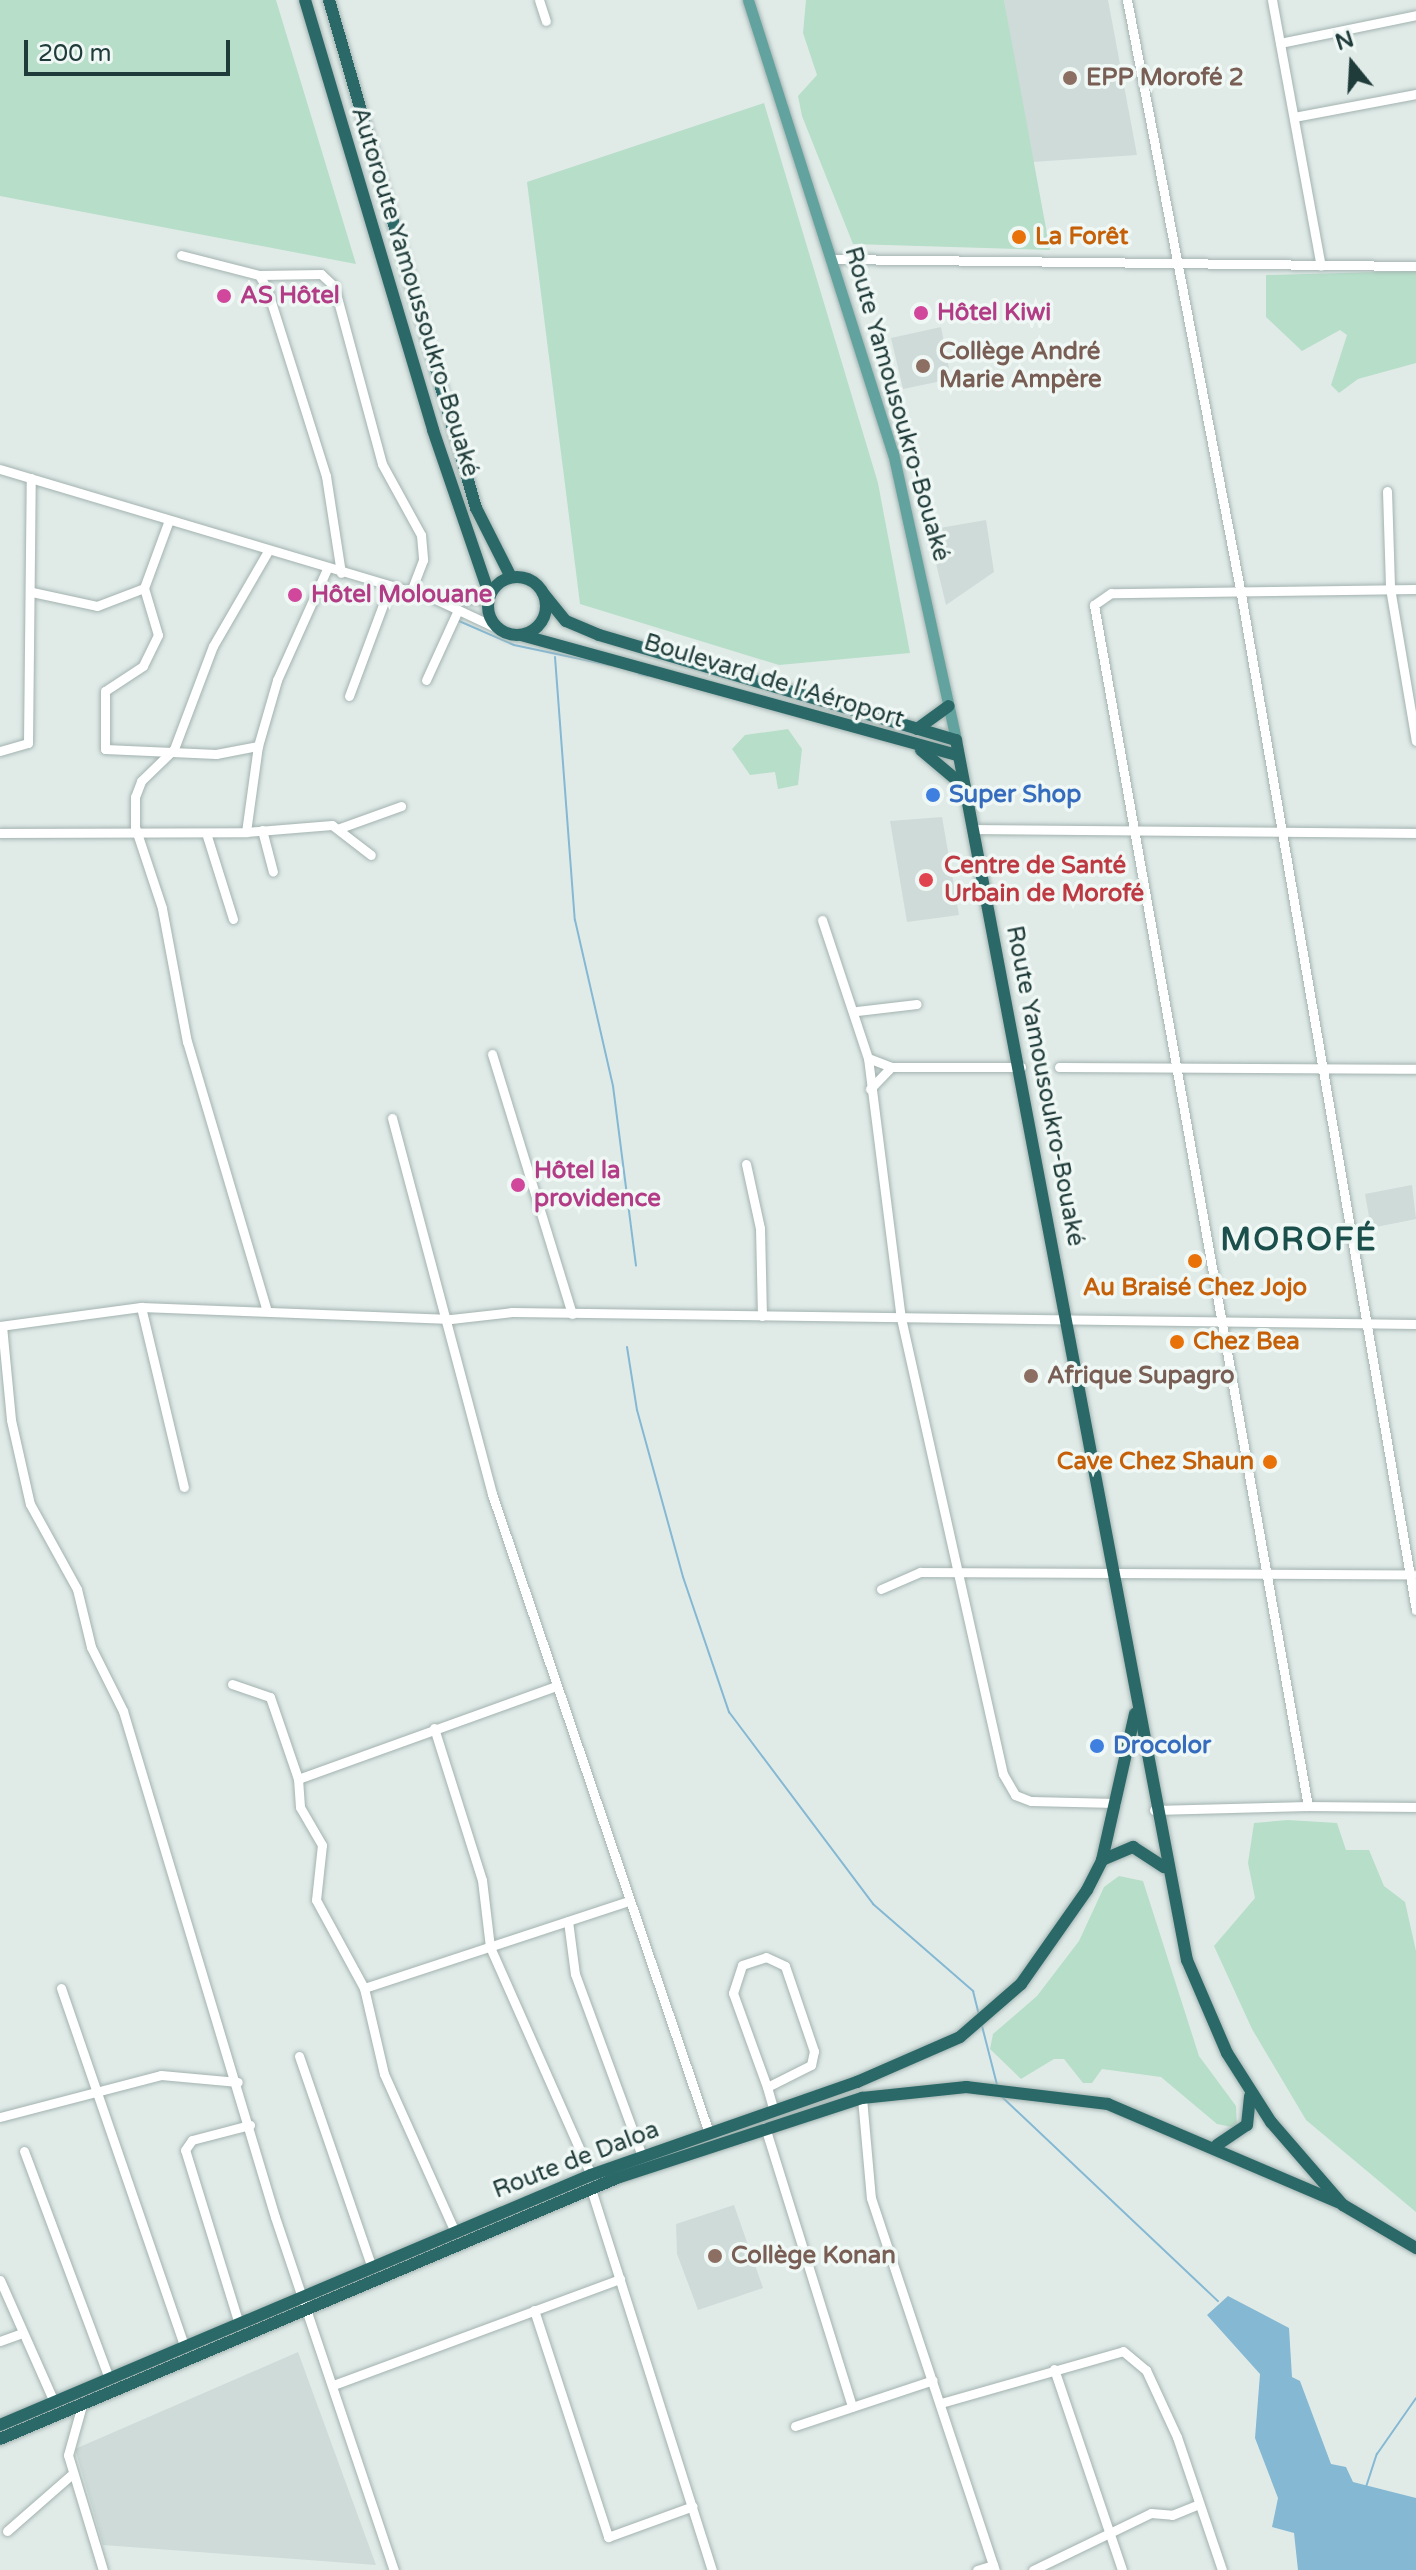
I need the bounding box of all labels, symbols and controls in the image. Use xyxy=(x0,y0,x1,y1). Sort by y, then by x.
scale bar xyxy=(28,24,234,74)
north arrow xyxy=(1312,24,1392,104)
text: N xyxy=(1332,26,1357,56)
text: 200 m xyxy=(38,39,112,68)
place label: EPP Morofé 2 xyxy=(1086,64,1244,92)
marker: EPP Morofé 2 xyxy=(1061,69,1079,87)
street label: Autoroute Yamoussoukro-Bouaké xyxy=(345,104,485,480)
place label: La Forêt xyxy=(1035,223,1128,251)
marker: La Forêt xyxy=(1010,228,1028,246)
street label: Route Yamousoukro-Bouaké xyxy=(838,243,956,565)
place label: AS Hôtel xyxy=(240,282,340,310)
marker: AS Hôtel xyxy=(215,287,233,305)
place label: Hôtel Kiwi xyxy=(937,299,1051,327)
marker: Hôtel Kiwi xyxy=(912,304,930,322)
place label: Collège André Marie Ampère xyxy=(939,338,1102,394)
marker: Collège André Marie Ampère xyxy=(914,357,932,375)
place label: Hôtel Molouane xyxy=(311,581,492,609)
marker: Hôtel Molouane xyxy=(286,586,304,604)
street label: Boulevard de l'Aéroport xyxy=(640,628,908,734)
place label: Super Shop xyxy=(949,781,1081,809)
marker: Super Shop xyxy=(924,786,942,804)
place label: Centre de Santé Urbain de Morofé xyxy=(944,852,1144,908)
marker: Centre de Santé Urbain de Morofé xyxy=(915,869,937,891)
street label: Route Yamousoukro-Bouaké xyxy=(1000,923,1090,1249)
place label: Hôtel la providence xyxy=(534,1157,661,1213)
marker: Hôtel la providence xyxy=(509,1176,527,1194)
district label: MOROFÉ xyxy=(1220,1221,1378,1259)
marker: Au Braisé Chez Jojo xyxy=(1186,1252,1204,1270)
place label: Au Braisé Chez Jojo xyxy=(1083,1274,1307,1302)
place label: Chez Bea xyxy=(1193,1328,1300,1356)
marker: Chez Bea xyxy=(1168,1333,1186,1351)
place label: Afrique Supagro xyxy=(1047,1362,1235,1390)
marker: Afrique Supagro xyxy=(1022,1367,1040,1385)
place label: Cave Chez Shaun xyxy=(1057,1448,1254,1476)
marker: Cave Chez Shaun xyxy=(1261,1453,1279,1471)
place label: Drocolor xyxy=(1113,1732,1211,1760)
marker: Drocolor xyxy=(1088,1737,1106,1755)
street label: Route de Daloa xyxy=(489,2115,663,2205)
place label: Collège Konan xyxy=(731,2242,896,2270)
marker: Collège Konan xyxy=(706,2247,724,2265)

